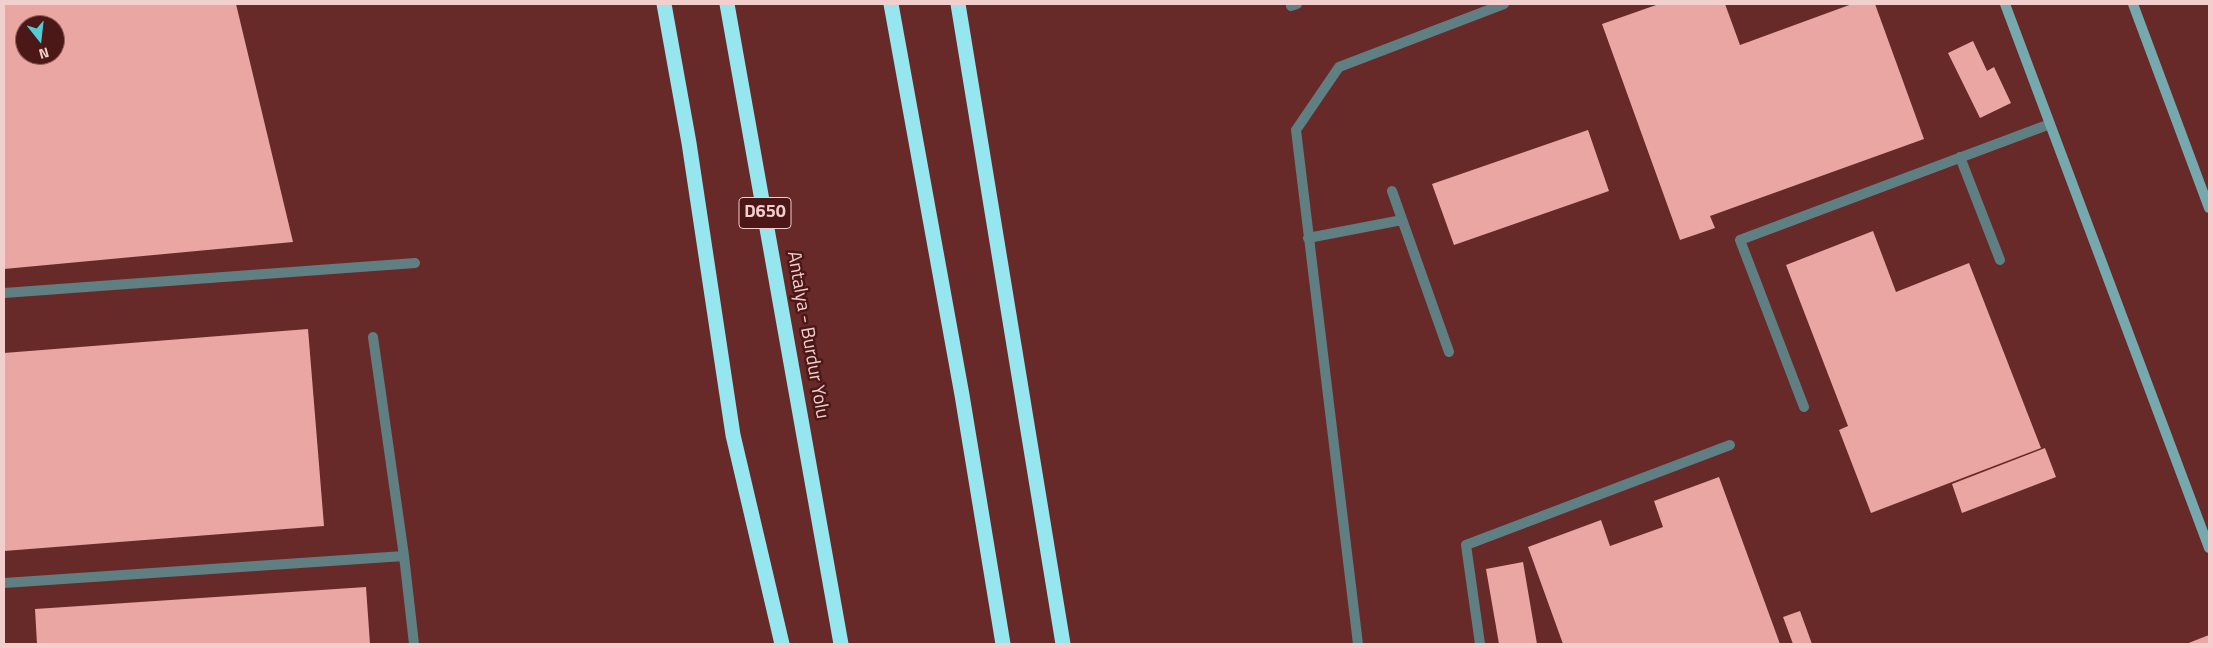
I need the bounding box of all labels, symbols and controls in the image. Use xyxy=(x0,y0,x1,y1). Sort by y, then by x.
north arrow xyxy=(15,15,65,65)
text: N xyxy=(36,43,52,65)
road number: D650 xyxy=(739,198,791,228)
street label: Antalya - Burdur Yolu xyxy=(781,249,833,421)

